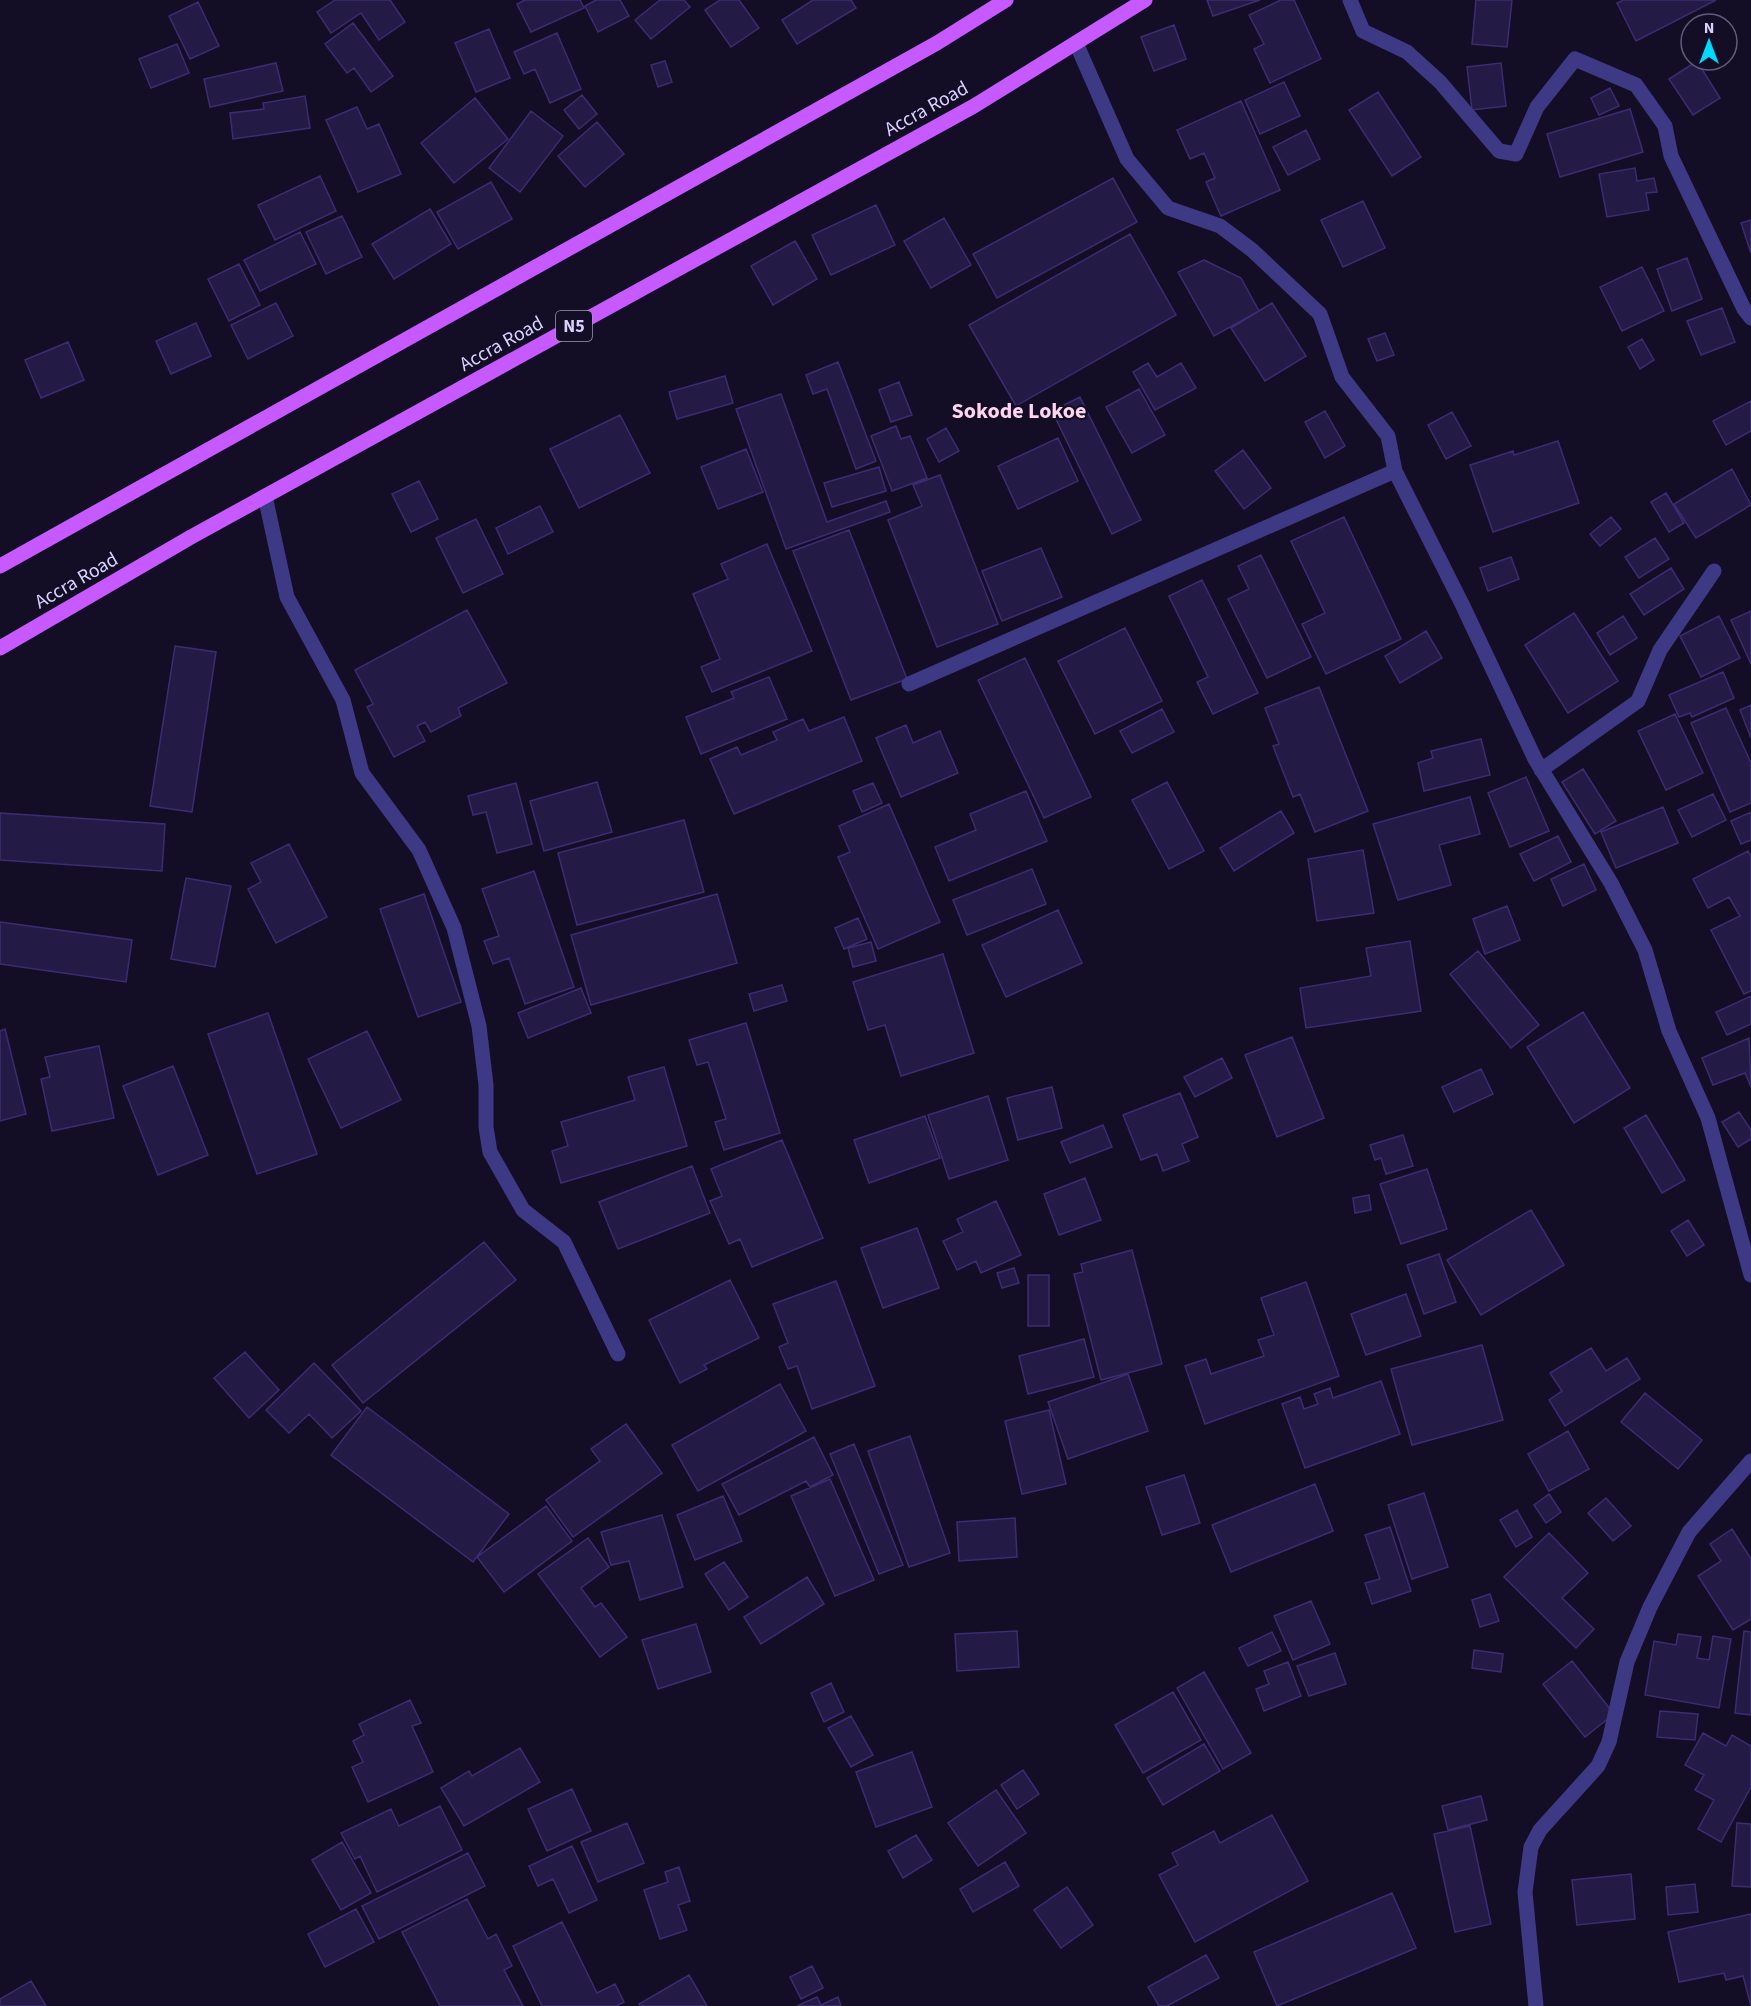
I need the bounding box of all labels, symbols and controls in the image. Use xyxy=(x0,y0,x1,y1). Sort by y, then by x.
north arrow xyxy=(1679,12,1739,72)
text: N xyxy=(1704,17,1714,39)
street label: Accra Road xyxy=(879,74,974,143)
street label: Accra Road xyxy=(454,309,549,378)
road number: N5 xyxy=(556,311,592,341)
district label: Sokode Lokoe xyxy=(952,395,1086,427)
street label: Accra Road xyxy=(30,546,123,616)

